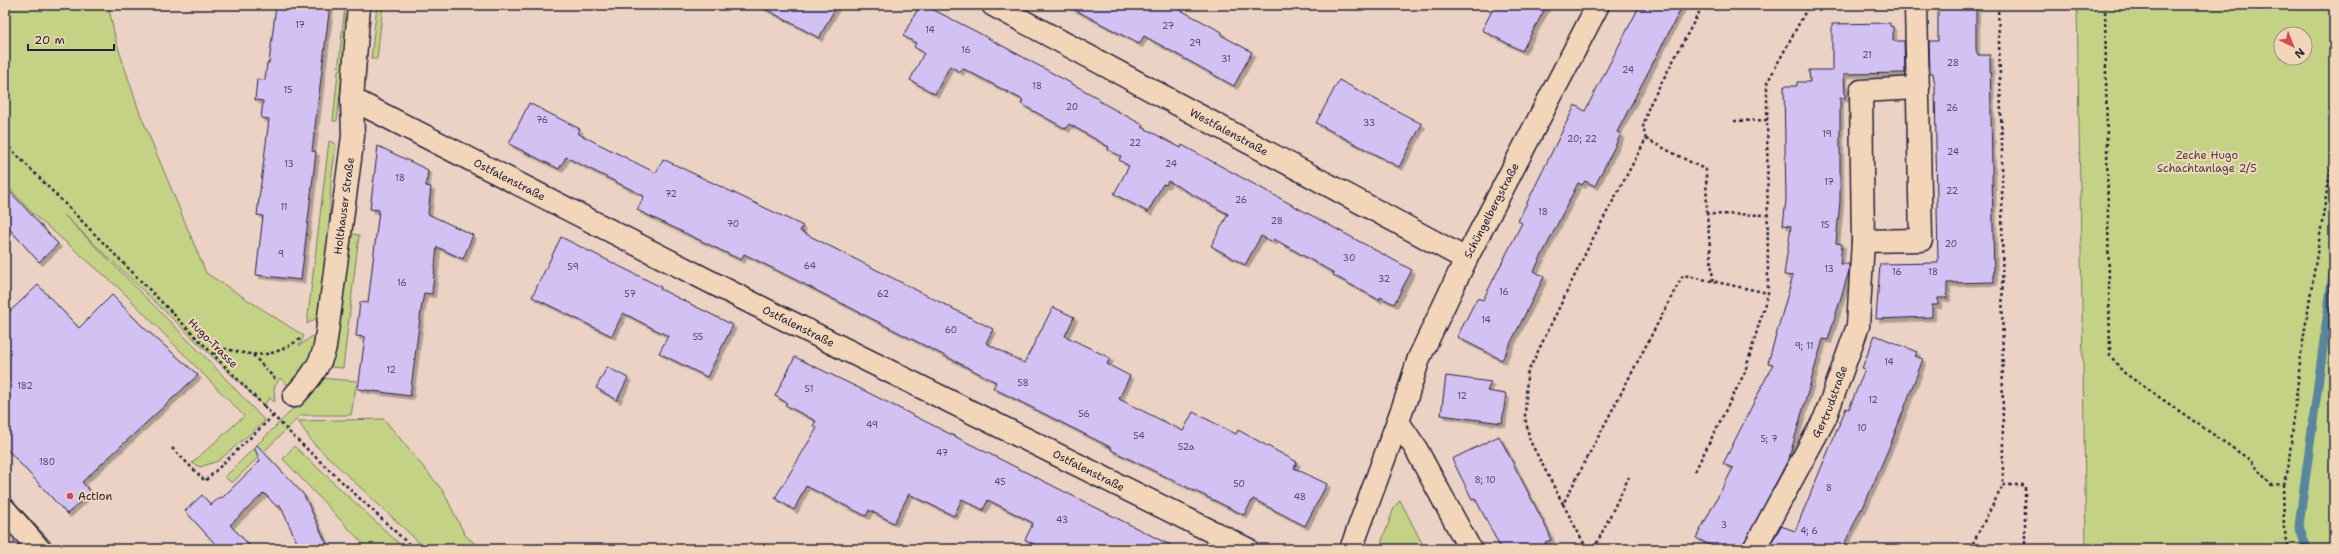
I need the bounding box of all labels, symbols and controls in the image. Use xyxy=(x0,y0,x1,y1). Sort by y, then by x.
house number: 17 xyxy=(295,19,305,31)
house number: 27 xyxy=(1162,20,1174,32)
house number: 14 xyxy=(925,24,935,36)
scale bar xyxy=(28,26,114,52)
north arrow xyxy=(2273,26,2313,66)
text: 20 m xyxy=(34,32,65,48)
house number: 29 xyxy=(1189,37,1201,49)
house number: 16 xyxy=(961,44,971,56)
text: N xyxy=(2291,44,2308,62)
house number: 21 xyxy=(1862,49,1872,61)
house number: 31 xyxy=(1221,53,1231,65)
house number: 28 xyxy=(1947,57,1959,69)
house number: 24 xyxy=(1622,64,1634,76)
house number: 18 xyxy=(1032,80,1042,92)
house number: 15 xyxy=(283,84,293,96)
house number: 20 xyxy=(1066,101,1078,113)
house number: 26 xyxy=(1946,102,1958,114)
street label: Westfalenstraße xyxy=(1187,105,1271,159)
house number: 76 xyxy=(536,114,548,126)
house number: 33 xyxy=(1363,117,1375,129)
house number: 19 xyxy=(1822,128,1832,140)
house number: 20; 22 xyxy=(1567,133,1597,145)
house number: 22 xyxy=(1129,137,1141,149)
house number: 24 xyxy=(1947,146,1959,158)
park label: Zeche Hugo Schachtanlage 2/5 xyxy=(2157,148,2257,176)
street label: Ostfalenstraße xyxy=(471,155,548,204)
street label: Holthauser Straße xyxy=(330,156,358,255)
house number: 13 xyxy=(284,158,294,170)
house number: 24 xyxy=(1165,158,1177,170)
street label: Schüngelbergstraße xyxy=(1461,160,1523,261)
house number: 18 xyxy=(395,172,405,184)
house number: 17 xyxy=(1824,176,1834,188)
house number: 22 xyxy=(1946,185,1958,197)
house number: 72 xyxy=(665,188,677,200)
house number: 26 xyxy=(1235,194,1247,206)
house number: 11 xyxy=(280,201,288,213)
house number: 18 xyxy=(1538,206,1548,218)
house number: 28 xyxy=(1271,215,1283,227)
house number: 70 xyxy=(727,218,739,230)
house number: 15 xyxy=(1820,219,1830,231)
house number: 20 xyxy=(1945,238,1957,250)
house number: 9 xyxy=(278,248,284,260)
house number: 30 xyxy=(1343,252,1355,264)
house number: 64 xyxy=(804,260,816,272)
house number: 59 xyxy=(567,261,579,273)
house number: 13 xyxy=(1824,263,1834,275)
house number: 16 xyxy=(1892,266,1902,278)
house number: 18 xyxy=(1928,266,1938,278)
house number: 32 xyxy=(1378,273,1390,285)
house number: 16 xyxy=(397,277,407,289)
house number: 16 xyxy=(1499,286,1509,298)
house number: 57 xyxy=(624,288,636,300)
house number: 62 xyxy=(877,288,889,300)
street label: Ostfalenstraße xyxy=(760,302,837,351)
house number: 14 xyxy=(1481,314,1491,326)
street label: Hugo-Trasse xyxy=(184,315,241,372)
house number: 60 xyxy=(945,324,957,336)
house number: 55 xyxy=(693,331,703,343)
house number: 9; 11 xyxy=(1795,340,1813,352)
house number: 14 xyxy=(1884,356,1894,368)
house number: 12 xyxy=(386,364,396,376)
street label: Gertrudstraße xyxy=(1809,364,1851,441)
house number: 58 xyxy=(1017,377,1029,389)
house number: 182 xyxy=(17,380,33,392)
house number: 51 xyxy=(805,383,813,395)
house number: 12 xyxy=(1457,390,1467,402)
house number: 12 xyxy=(1868,394,1878,406)
house number: 56 xyxy=(1078,408,1090,420)
house number: 49 xyxy=(866,419,878,431)
house number: 10 xyxy=(1857,422,1867,434)
house number: 54 xyxy=(1133,430,1145,442)
house number: 5; 7 xyxy=(1761,433,1777,445)
house number: 52a xyxy=(1178,441,1195,453)
house number: 47 xyxy=(936,447,948,459)
street label: Ostfalenstraße xyxy=(1050,447,1127,495)
house number: 180 xyxy=(39,456,55,468)
house number: 8; 10 xyxy=(1474,474,1496,486)
house number: 45 xyxy=(994,476,1006,488)
house number: 50 xyxy=(1233,478,1245,490)
house number: 8 xyxy=(1826,482,1832,494)
place label: Action xyxy=(78,489,112,504)
marker: Action xyxy=(65,491,75,501)
house number: 48 xyxy=(1294,491,1306,503)
house number: 43 xyxy=(1056,514,1068,526)
house number: 3 xyxy=(1721,519,1727,531)
house number: 4; 6 xyxy=(1800,525,1818,537)

